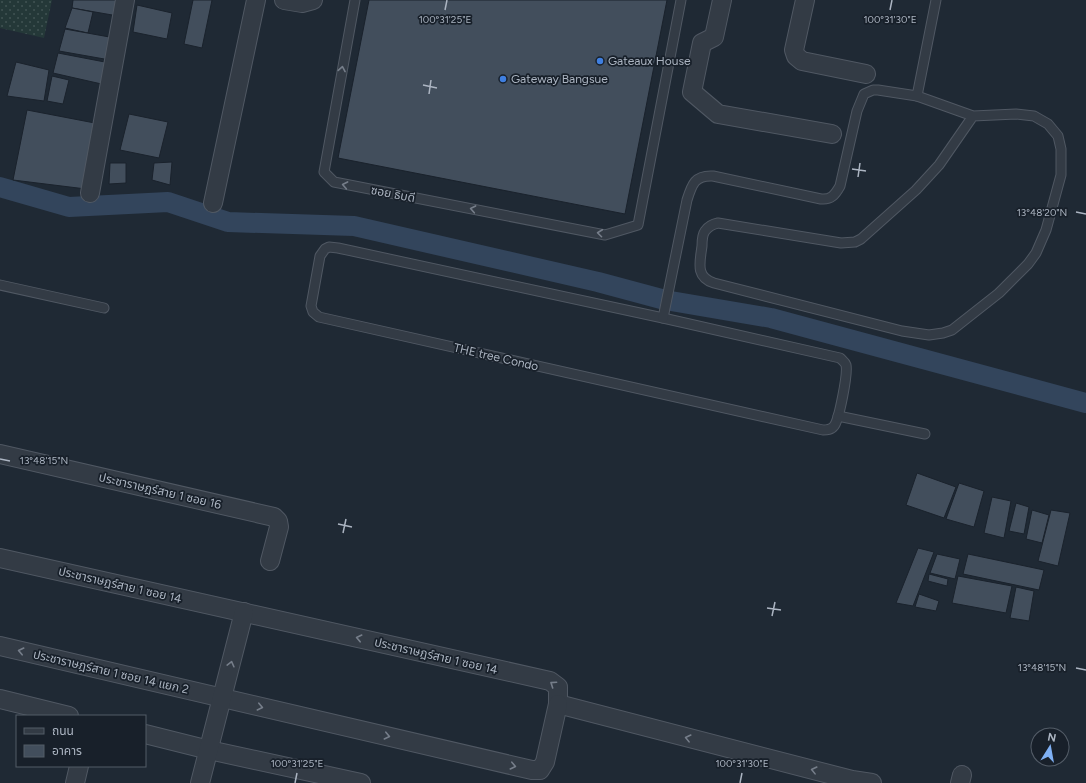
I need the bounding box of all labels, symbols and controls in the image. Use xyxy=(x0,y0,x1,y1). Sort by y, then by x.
text: 100°31'25"E xyxy=(419,13,471,26)
text: 100°31'30"E xyxy=(863,13,917,26)
place label: Gateaux House xyxy=(608,54,691,68)
marker: Gateaux House xyxy=(595,56,605,66)
one-way arrow xyxy=(338,66,346,72)
place label: Gateway Bangsue xyxy=(511,72,608,86)
marker: Gateway Bangsue xyxy=(498,74,508,84)
one-way arrow xyxy=(342,181,348,189)
street label: ซอย ธิบดี xyxy=(370,183,416,205)
one-way arrow xyxy=(469,205,476,214)
text: 13°48'20"N xyxy=(1017,206,1067,219)
one-way arrow xyxy=(597,229,603,238)
street label: THE tree Condo xyxy=(452,340,540,374)
text: 13°48'15"N xyxy=(20,454,68,467)
street label: ประชาราษฎร์สาย 1 ซอย 16 xyxy=(97,470,223,512)
street label: ประชาราษฎร์สาย 1 ซอย 14 xyxy=(57,564,183,606)
one-way arrow xyxy=(355,635,362,643)
street label: ประชาราษฎร์สาย 1 ซอย 14 xyxy=(373,635,499,677)
one-way arrow xyxy=(17,647,24,655)
street label: ประชาราษฎร์สาย 1 ซอย 14 แยก 2 xyxy=(32,647,190,697)
one-way arrow xyxy=(226,661,234,667)
text: 13°48'15"N xyxy=(1018,661,1066,674)
one-way arrow xyxy=(550,682,557,689)
one-way arrow xyxy=(257,702,263,710)
legend xyxy=(16,715,146,767)
text: ถนน xyxy=(52,724,74,738)
north arrow xyxy=(1030,727,1070,767)
text: N xyxy=(1046,730,1057,745)
one-way arrow xyxy=(384,732,390,740)
one-way arrow xyxy=(685,734,692,742)
text: อาคาร xyxy=(52,744,82,758)
text: 100°31'25"E xyxy=(271,757,323,770)
text: 100°31'30"E xyxy=(715,757,769,770)
one-way arrow xyxy=(509,761,516,770)
one-way arrow xyxy=(811,766,818,775)

